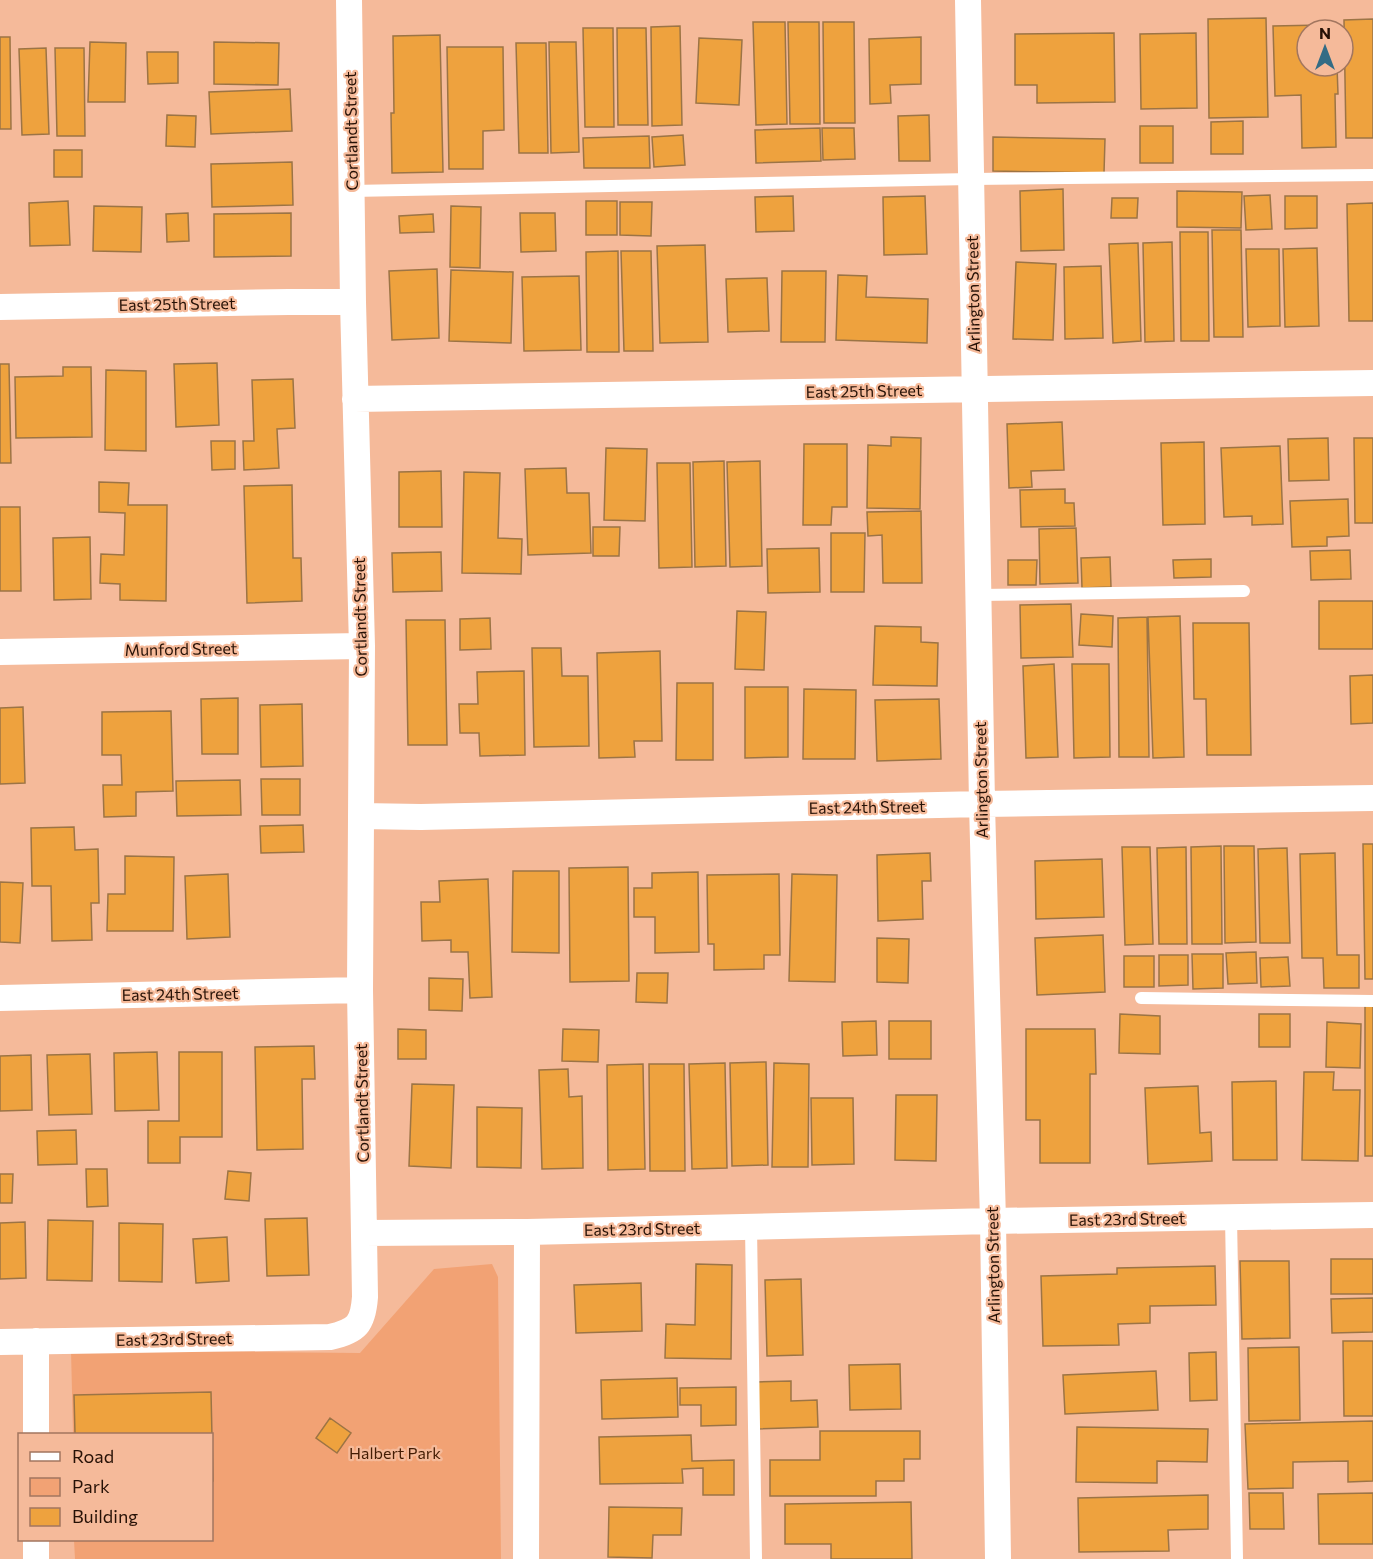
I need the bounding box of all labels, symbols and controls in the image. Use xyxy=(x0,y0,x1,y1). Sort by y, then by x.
north arrow xyxy=(1295,18,1355,78)
text: N xyxy=(1319,23,1331,42)
street label: Cortlandt Street xyxy=(340,71,361,191)
street label: Arlington Street xyxy=(962,235,983,353)
street label: East 25th Street xyxy=(118,293,236,314)
street label: East 25th Street xyxy=(805,380,923,401)
street label: Cortlandt Street xyxy=(349,557,370,677)
street label: Munford Street xyxy=(125,638,238,659)
street label: Arlington Street xyxy=(970,721,991,839)
street label: East 24th Street xyxy=(808,796,926,817)
street label: East 24th Street xyxy=(121,983,239,1004)
street label: Cortlandt Street xyxy=(351,1043,372,1163)
street label: Arlington Street xyxy=(982,1206,1003,1324)
street label: East 23rd Street xyxy=(1069,1208,1186,1229)
street label: East 23rd Street xyxy=(584,1218,701,1239)
street label: East 23rd Street xyxy=(116,1328,233,1349)
legend xyxy=(18,1433,213,1541)
park label: Halbert Park xyxy=(349,1443,441,1462)
text: Road xyxy=(72,1445,114,1467)
text: Park xyxy=(72,1475,110,1497)
text: Building xyxy=(72,1505,138,1527)

